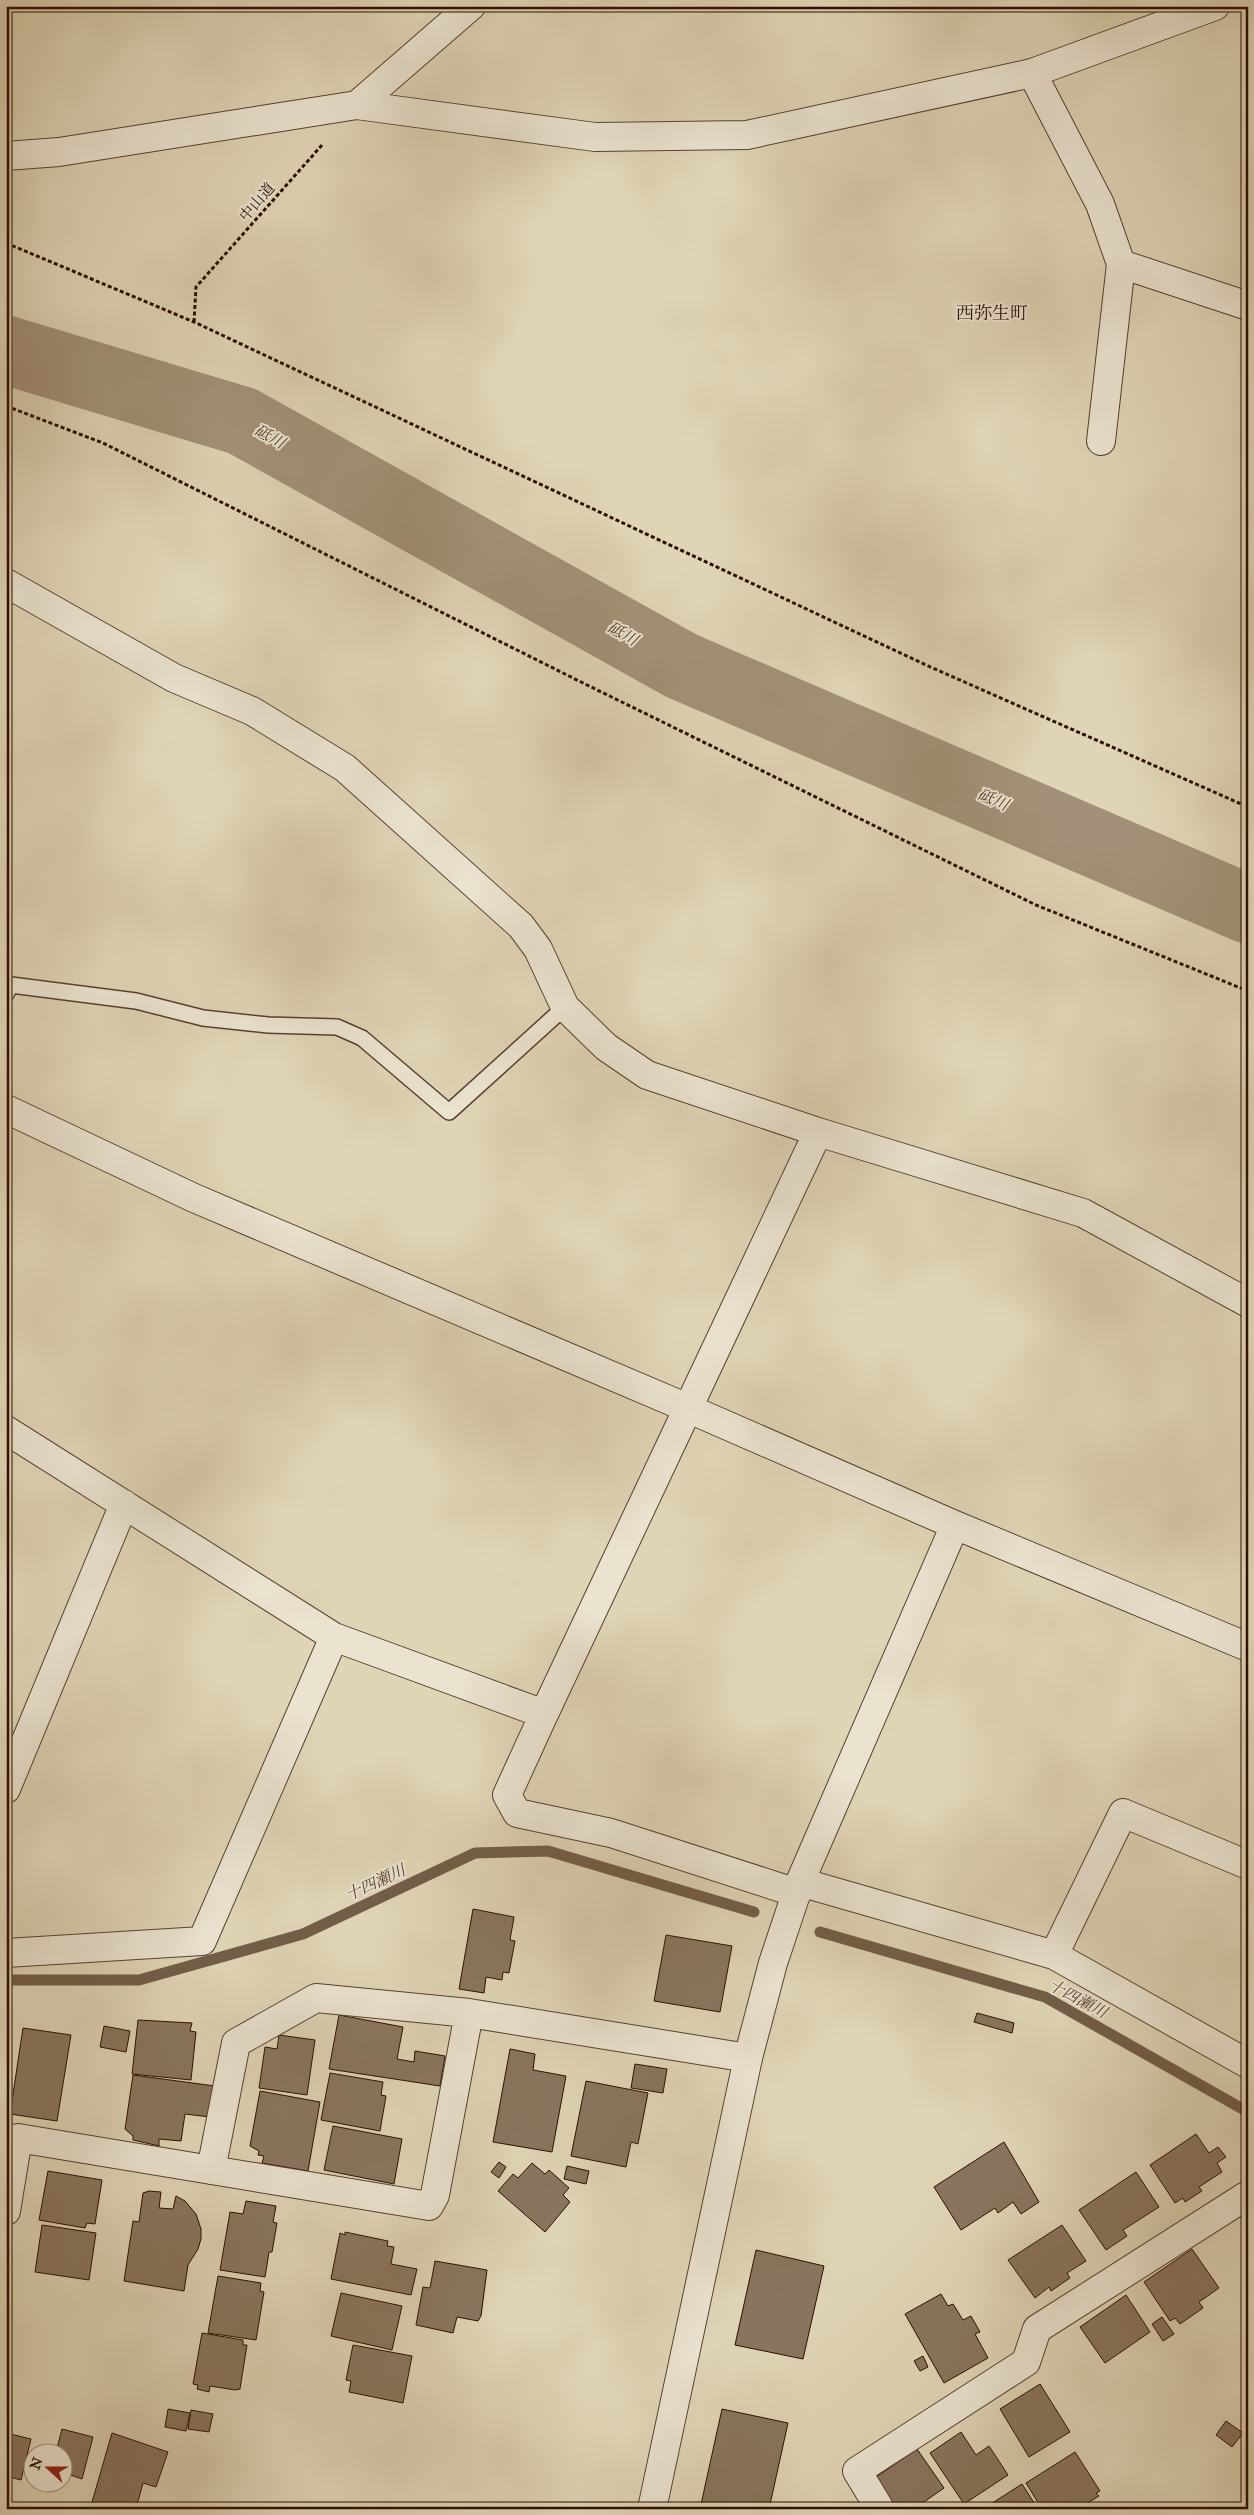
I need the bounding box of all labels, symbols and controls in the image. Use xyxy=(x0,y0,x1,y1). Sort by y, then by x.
street label: 中山道 xyxy=(235,179,279,225)
district label: 西弥生町 xyxy=(956,302,1028,324)
water label: 砥川 xyxy=(251,420,290,453)
water label: 砥川 xyxy=(604,617,643,650)
water label: 砥川 xyxy=(974,784,1013,815)
water label: 十四瀬川 xyxy=(342,1859,410,1905)
water label: 十四瀬川 xyxy=(1045,1975,1112,2023)
north arrow xyxy=(22,2442,72,2492)
text: N xyxy=(26,2455,46,2472)

